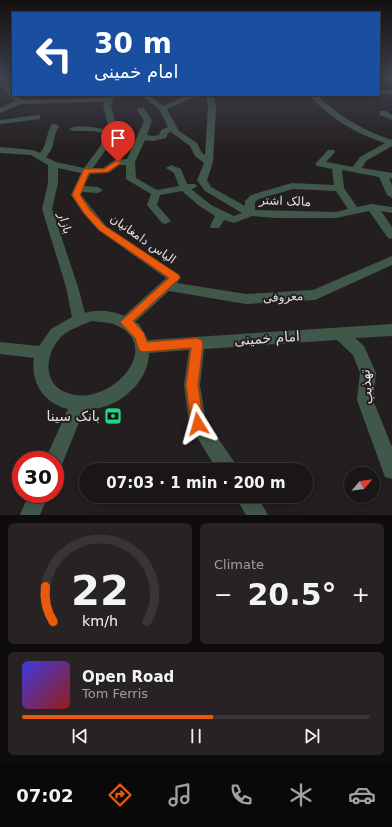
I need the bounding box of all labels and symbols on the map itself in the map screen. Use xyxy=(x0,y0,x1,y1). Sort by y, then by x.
pin xyxy=(101,121,135,162)
street label: مالک اشتر xyxy=(258,193,311,210)
street label: بازار xyxy=(54,210,75,236)
street label: الیاس دامغانیان xyxy=(107,211,178,268)
street label: معروفی xyxy=(262,289,304,306)
street label: امام خمینی xyxy=(234,328,300,348)
street label: تهذیب xyxy=(356,368,377,405)
position arrow xyxy=(177,403,219,445)
bank icon: بانک سینا xyxy=(103,406,123,426)
place label: بانک سینا xyxy=(47,408,100,424)
speed limit sign: 30 xyxy=(12,451,64,503)
north arrow xyxy=(344,467,380,503)

